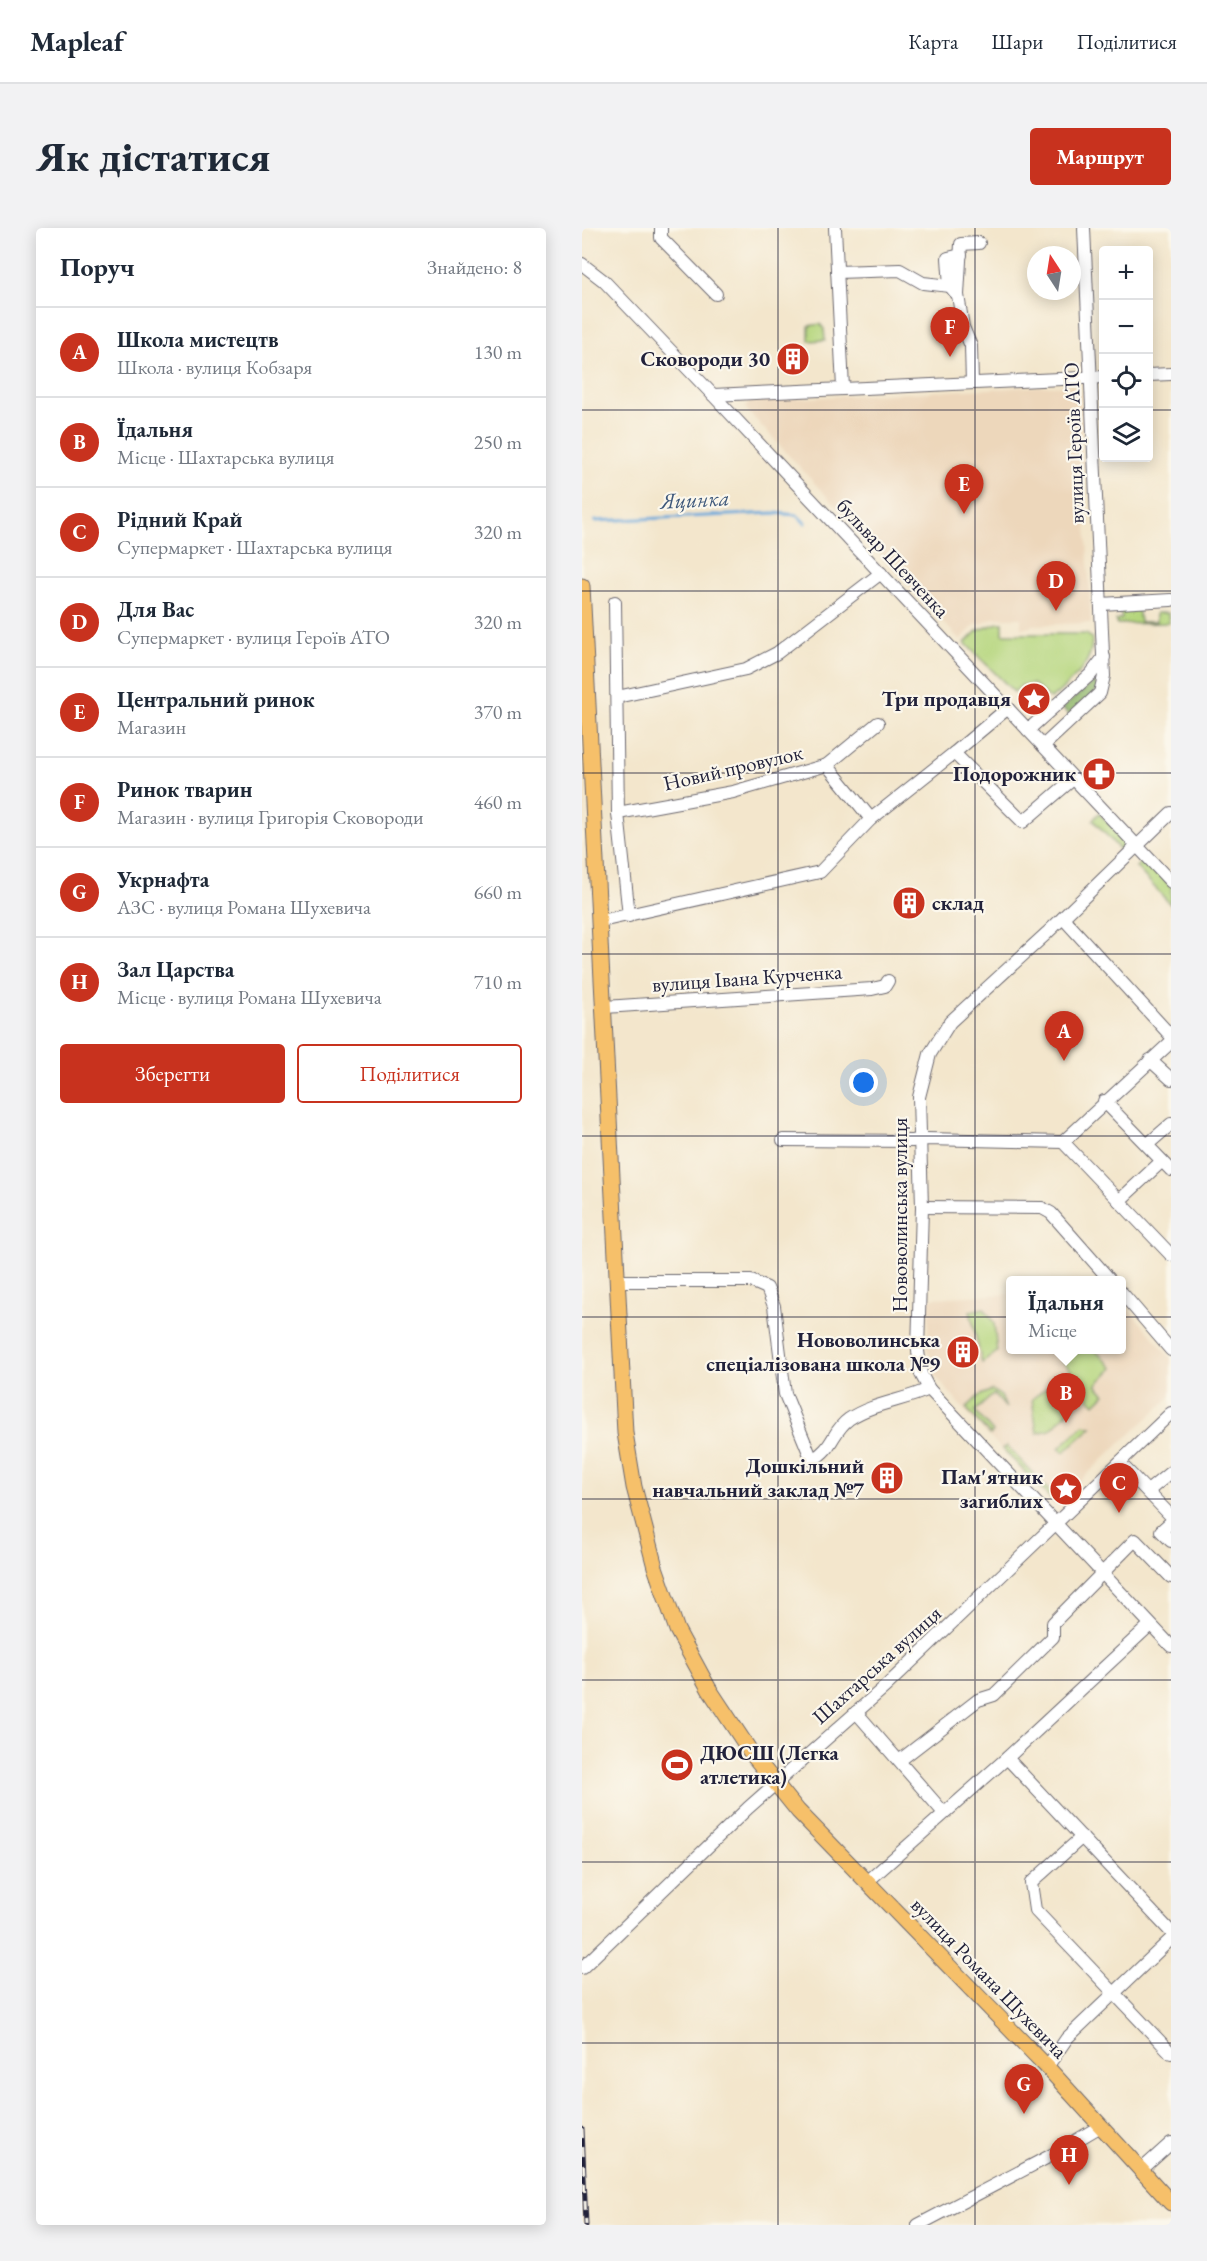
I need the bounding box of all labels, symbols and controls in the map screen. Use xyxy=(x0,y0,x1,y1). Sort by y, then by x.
text: Mapleaf xyxy=(30,23,124,59)
text: Карта xyxy=(908,28,958,55)
text: Шари xyxy=(991,28,1043,55)
text: Поділитися xyxy=(1076,28,1177,55)
button: Маршрут xyxy=(1030,128,1171,185)
text: Як дістатися xyxy=(36,129,270,184)
north arrow xyxy=(1027,246,1081,300)
map controls xyxy=(1099,246,1153,462)
button: + xyxy=(1099,246,1153,300)
text: Поруч xyxy=(60,250,135,284)
text: Знайдено: 8 xyxy=(427,254,522,280)
button: − xyxy=(1099,300,1153,354)
pin: F xyxy=(930,308,970,357)
text: Школа мистецтв xyxy=(117,325,279,354)
text: A xyxy=(72,339,87,365)
text: 130 m xyxy=(474,339,522,365)
building icon: Сковороди 30 xyxy=(775,341,811,377)
place label: Сковороди 30 xyxy=(640,345,770,372)
text: Школа · вулиця Кобзаря xyxy=(117,354,312,380)
button: locate xyxy=(1099,354,1153,408)
street label: вулиця Героїв АТО xyxy=(1057,362,1090,524)
button: layers xyxy=(1099,408,1153,462)
text: Їдальня xyxy=(117,415,193,444)
text: B xyxy=(73,429,86,455)
text: 250 m xyxy=(474,429,522,455)
text: Місце · Шахтарська вулиця xyxy=(117,444,334,470)
pin: E xyxy=(944,464,983,514)
water label: Яцинка xyxy=(658,483,730,516)
street label: бульвар Шевченка xyxy=(831,492,956,624)
text: Рідний Край xyxy=(117,505,242,534)
text: C xyxy=(72,519,87,545)
text: 320 m xyxy=(474,519,522,545)
text: Супермаркет · Шахтарська вулиця xyxy=(117,534,393,560)
pin: D xyxy=(1036,562,1076,611)
text: Для Вас xyxy=(117,595,194,624)
text: D xyxy=(72,609,87,635)
text: 320 m xyxy=(474,609,522,635)
text: Супермаркет · вулиця Героїв АТО xyxy=(117,624,390,650)
place icon: Три продавця xyxy=(1016,681,1052,717)
text: Центральний ринок xyxy=(117,685,315,714)
place label: Три продавця xyxy=(881,685,1011,712)
text: E xyxy=(74,699,85,725)
text: 370 m xyxy=(474,699,522,725)
text: Магазин xyxy=(117,714,186,740)
street label: Новий провулок xyxy=(661,738,805,797)
pharmacy icon: Подорожник xyxy=(1081,756,1117,792)
place label: Подорожник xyxy=(953,760,1076,787)
text: Ринок тварин xyxy=(117,775,252,804)
text: F xyxy=(74,789,85,815)
text: 460 m xyxy=(474,789,522,815)
text: Магазин · вулиця Григорія Сковороди xyxy=(117,804,423,830)
text: Укрнафта xyxy=(117,865,209,894)
text: G xyxy=(72,879,87,905)
text: 660 m xyxy=(474,879,522,905)
building icon: склад xyxy=(891,885,927,921)
place label: склад xyxy=(932,889,984,916)
text: АЗС · вулиця Романа Шухевича xyxy=(117,894,371,920)
text: Зал Царства xyxy=(117,955,234,984)
street label: вулиця Івана Курченка xyxy=(651,957,844,998)
text: H xyxy=(71,969,88,995)
text: 710 m xyxy=(474,969,522,995)
text: Місце · вулиця Романа Шухевича xyxy=(117,984,382,1010)
pin: A xyxy=(1044,1012,1084,1061)
button: Зберегти xyxy=(60,1044,285,1103)
button: Поділитися xyxy=(297,1044,522,1103)
your location xyxy=(849,1068,878,1097)
street label: Нововолинська вулиця xyxy=(886,1118,913,1312)
popup xyxy=(1006,1276,1126,1354)
text: Їдальня xyxy=(1028,1288,1104,1317)
text: Місце xyxy=(1028,1317,1077,1343)
place label: Нововолинська спеціалізована школа №9 xyxy=(706,1326,941,1377)
building icon: Нововолинська спеціалізована школа №9 xyxy=(945,1334,981,1370)
pin: B xyxy=(1046,1374,1086,1423)
place label: Дошкільний навчальний заклад №7 xyxy=(652,1452,865,1503)
building icon: Дошкільний навчальний заклад №7 xyxy=(869,1460,905,1496)
place label: Пам'ятник загиблих xyxy=(941,1463,1043,1514)
pin: C xyxy=(1100,1464,1138,1513)
place icon: Пам'ятник загиблих xyxy=(1048,1471,1084,1507)
street label: Шахтарська вулиця xyxy=(807,1600,947,1730)
place label: ДЮСШ (Легка атлетика) xyxy=(700,1739,839,1790)
sports icon: ДЮСШ (Легка атлетика) xyxy=(659,1747,695,1783)
street label: вулиця Романа Шухевича xyxy=(905,1891,1074,2064)
pin: G xyxy=(1004,2064,1044,2114)
pin: H xyxy=(1050,2136,1088,2185)

